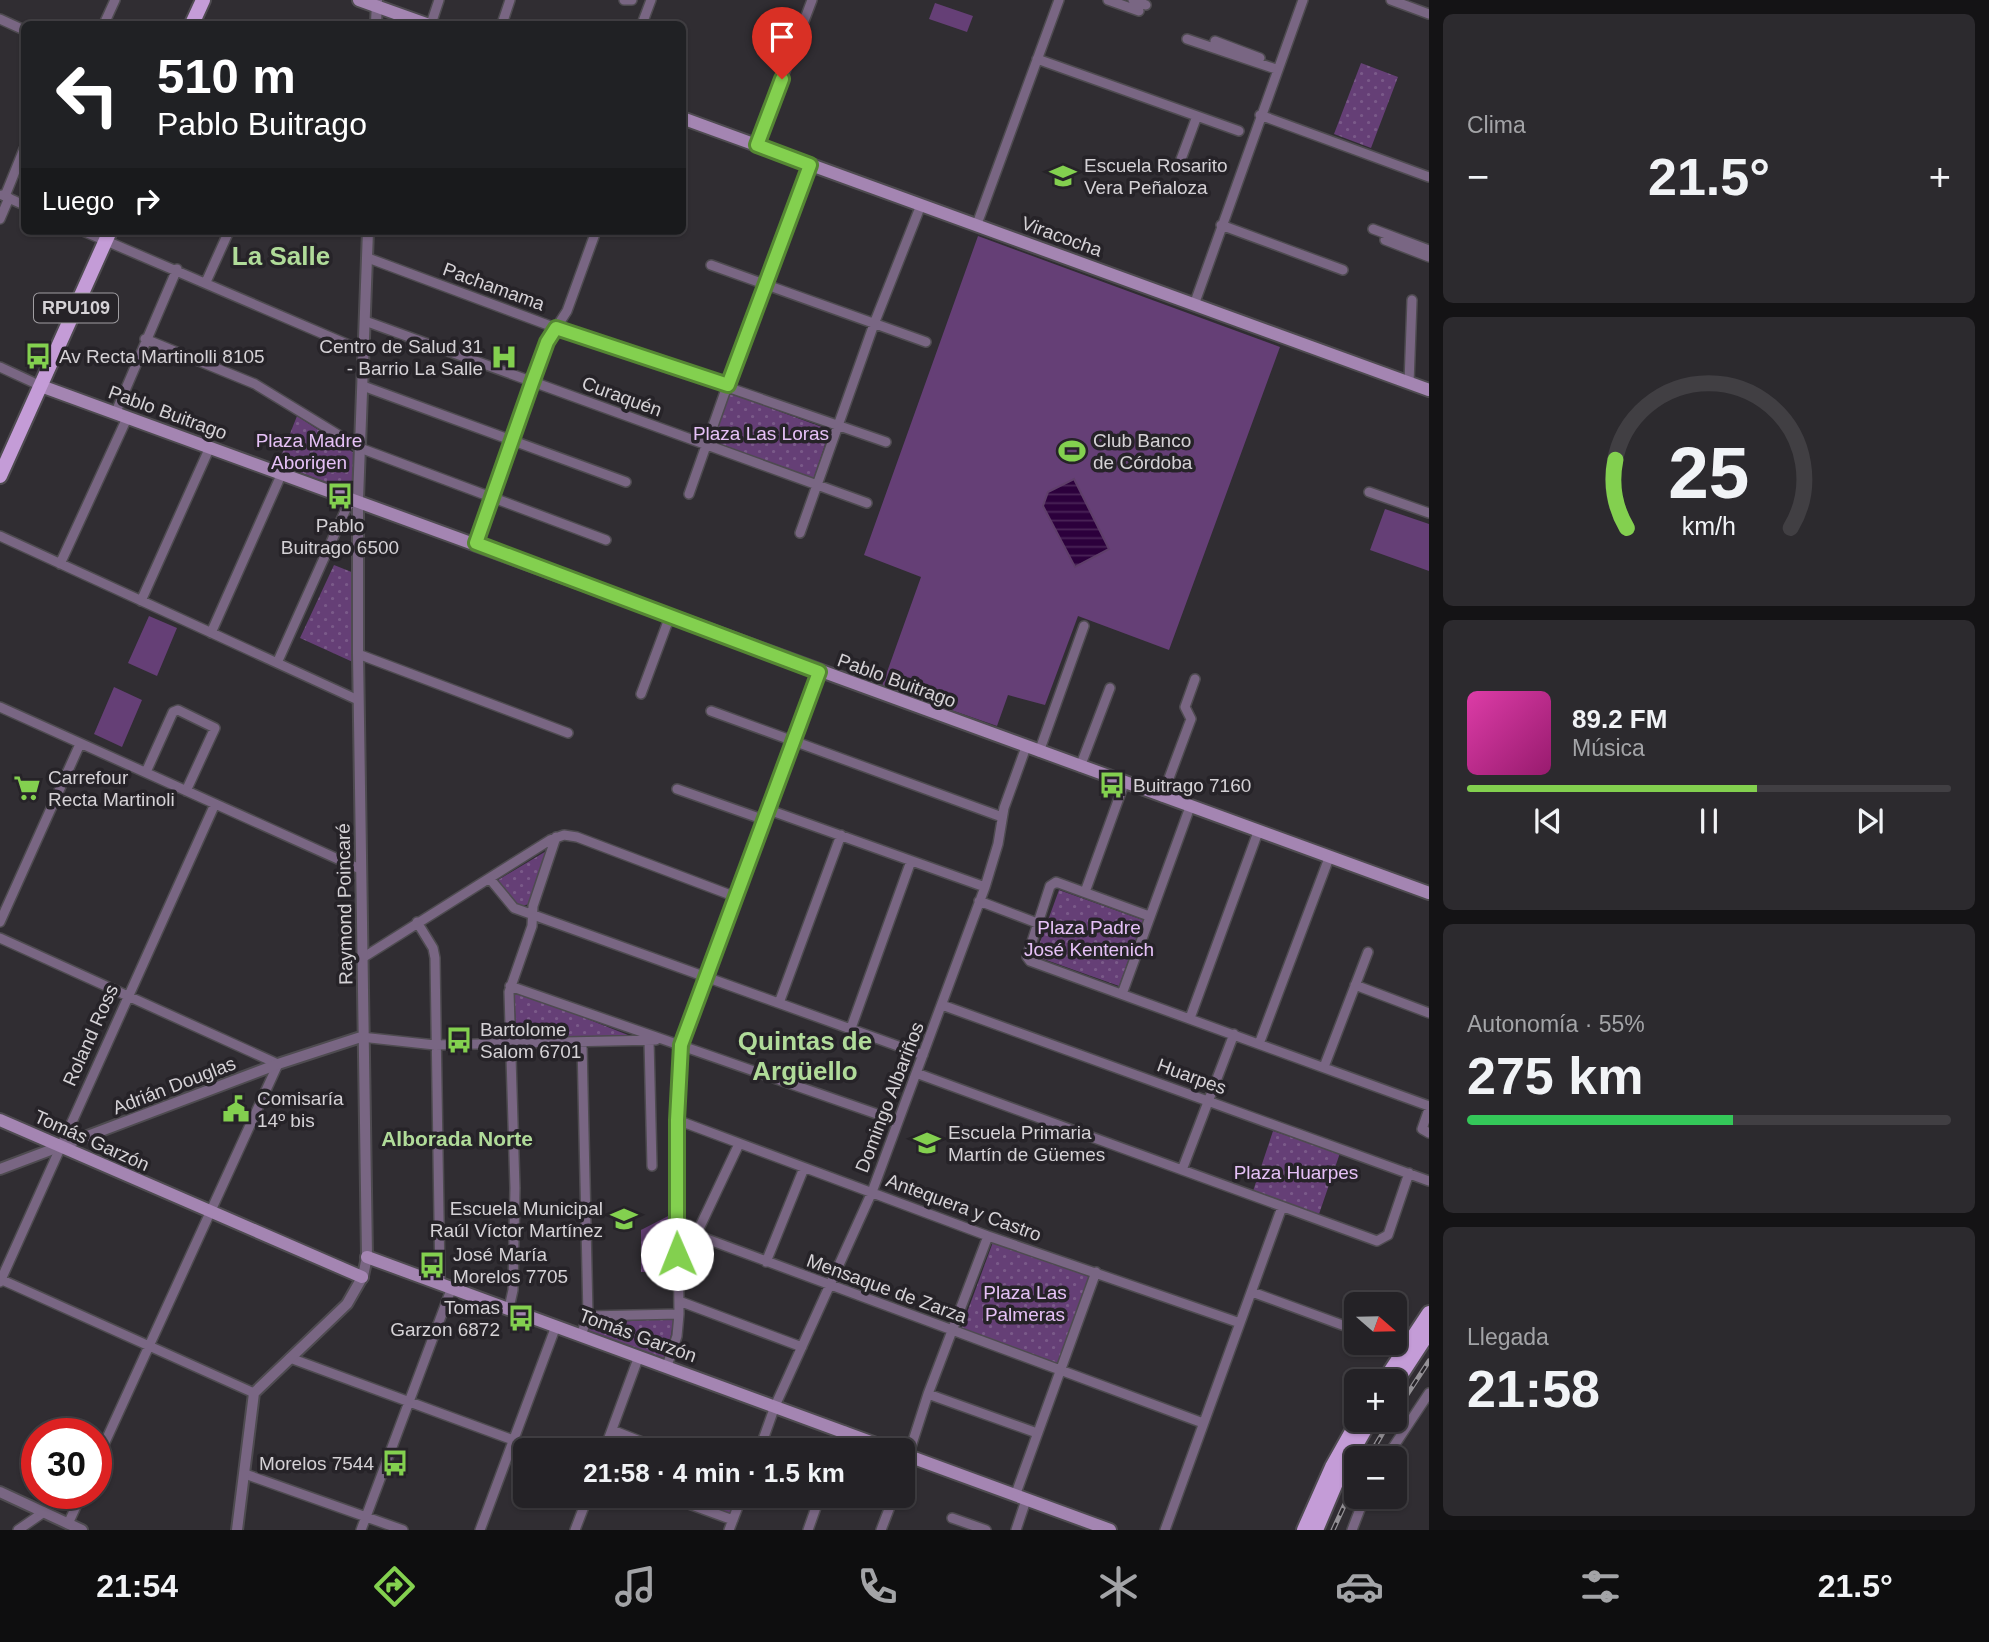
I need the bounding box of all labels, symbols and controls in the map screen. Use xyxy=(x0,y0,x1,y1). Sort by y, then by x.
pin xyxy=(752,7,812,79)
icon: arrive xyxy=(763,18,801,56)
icon: left xyxy=(42,49,133,140)
text: 510 m xyxy=(157,49,296,103)
text: Pablo Buitrago xyxy=(157,106,367,142)
text: Clima xyxy=(1467,112,1526,138)
text: 21.5° xyxy=(1648,148,1770,206)
place label: Escuela Rosarito Vera Peñaloza xyxy=(1084,155,1228,198)
text: − xyxy=(1467,156,1489,198)
text: + xyxy=(1929,156,1951,198)
school or university icon: Escuela Rosarito Vera Peñaloza xyxy=(1048,161,1078,191)
icon: right xyxy=(128,182,166,220)
text: Luego xyxy=(42,186,114,216)
street label: Viracocha xyxy=(1019,212,1105,261)
district label: La Salle xyxy=(232,241,330,271)
street label: Pachamama xyxy=(440,258,548,315)
road number: RPU109 xyxy=(34,294,118,322)
place label: Centro de Salud 31 - Barrio La Salle xyxy=(319,336,483,379)
bus stop icon: Av Recta Martinolli 8105 xyxy=(23,341,53,371)
hospital icon: Centro de Salud 31 - Barrio La Salle xyxy=(489,342,519,372)
place label: Av Recta Martinolli 8105 xyxy=(59,346,265,367)
street label: Curaquén xyxy=(579,372,665,421)
street label: Pablo Buitrago xyxy=(106,381,230,444)
park label: Plaza Las Loras xyxy=(693,423,829,444)
park label: Plaza Madre Aborigen xyxy=(256,430,362,473)
place label: Club Banco de Córdoba xyxy=(1093,430,1193,473)
text: 25 xyxy=(1669,432,1749,513)
sports icon: Club Banco de Córdoba xyxy=(1057,436,1087,466)
bus stop icon: Pablo Buitrago 6500 xyxy=(325,481,355,511)
text: km/h xyxy=(1682,512,1736,540)
place label: Pablo Buitrago 6500 xyxy=(281,515,399,558)
street label: Pablo Buitrago xyxy=(835,649,959,712)
text: 89.2 FM xyxy=(1572,704,1667,734)
text: Música xyxy=(1572,735,1645,761)
place label: Carrefour Recta Martinoli xyxy=(48,767,175,810)
bus stop icon: Buitrago 7160 xyxy=(1097,770,1127,800)
supermarket icon: Carrefour Recta Martinoli xyxy=(12,773,42,803)
place label: Buitrago 7160 xyxy=(1133,775,1251,796)
icon: previous xyxy=(1529,802,1567,840)
icon: pause xyxy=(1690,802,1728,840)
icon: next xyxy=(1851,802,1889,840)
street label: Raymond Poincaré xyxy=(333,823,356,985)
park label: Plaza Padre José Kentenich xyxy=(1024,917,1154,960)
street label: Roland Ross xyxy=(59,981,122,1089)
text: Autonomía · 55% xyxy=(1467,1011,1645,1037)
place label: Bartolome Salom 6701 xyxy=(480,1019,581,1062)
street label: Domingo Albariños xyxy=(851,1019,928,1175)
bus stop icon: Bartolome Salom 6701 xyxy=(444,1025,474,1055)
district label: Quintas de Argüello xyxy=(738,1026,872,1086)
text: 275 km xyxy=(1467,1047,1643,1105)
street label: Adrián Douglas xyxy=(110,1052,239,1119)
street label: Huarpes xyxy=(1154,1054,1229,1099)
place label: Comisaría 14º bis xyxy=(257,1088,344,1131)
public building icon: Comisaría 14º bis xyxy=(221,1094,251,1124)
street label: Tomás Garzón xyxy=(31,1106,153,1175)
place label: Escuela Primaria Martín de Güemes xyxy=(948,1122,1105,1165)
district label: Alborada Norte xyxy=(381,1127,533,1150)
school or university icon: Escuela Primaria Martín de Güemes xyxy=(912,1128,942,1158)
park label: Plaza Huarpes xyxy=(1234,1162,1358,1183)
street label: Antequera y Castro xyxy=(883,1170,1044,1245)
place label: Escuela Municipal Raúl Víctor Martínez xyxy=(430,1198,603,1241)
school or university icon: Escuela Municipal Raúl Víctor Martínez xyxy=(609,1204,639,1234)
position arrow xyxy=(640,1217,714,1291)
place label: José María Morelos 7705 xyxy=(453,1244,568,1287)
bus stop icon: José María Morelos 7705 xyxy=(417,1250,447,1280)
street label: Mensaque de Zarza xyxy=(804,1250,970,1327)
park label: Plaza Las Palmeras xyxy=(983,1282,1067,1325)
north arrow xyxy=(1344,1292,1407,1354)
map controls xyxy=(1344,1292,1407,1509)
place label: Tomas Garzon 6872 xyxy=(390,1297,500,1340)
bus stop icon: Tomas Garzon 6872 xyxy=(506,1303,536,1333)
street label: Tomás Garzón xyxy=(576,1304,699,1366)
text: Llegada xyxy=(1467,1324,1549,1350)
text: 21:58 xyxy=(1467,1360,1600,1418)
button: + xyxy=(1344,1369,1407,1432)
speed limit sign: 30 xyxy=(21,1418,112,1509)
button: − xyxy=(1344,1446,1407,1509)
bus stop icon: Morelos 7544 xyxy=(380,1448,410,1478)
place label: Morelos 7544 xyxy=(259,1453,374,1474)
text: 21:58 · 4 min · 1.5 km xyxy=(583,1458,845,1488)
icon: directions xyxy=(370,1562,419,1611)
icon: music xyxy=(611,1562,660,1611)
icon: phone xyxy=(853,1562,902,1611)
icon: climate xyxy=(1094,1562,1143,1611)
icon: car xyxy=(1335,1562,1384,1611)
icon: filters xyxy=(1576,1562,1625,1611)
text: 21:54 xyxy=(96,1568,178,1604)
text: 21.5° xyxy=(1818,1568,1893,1604)

